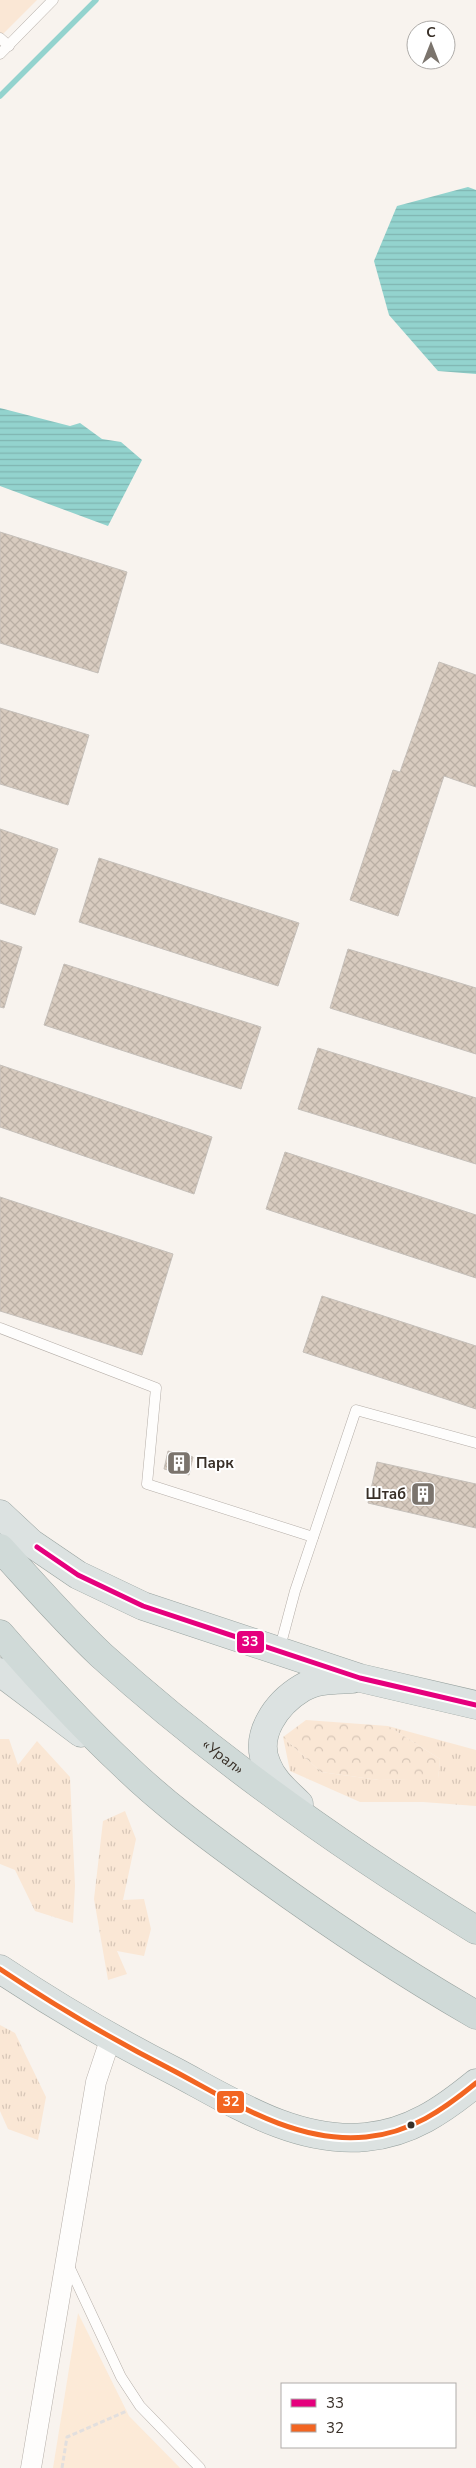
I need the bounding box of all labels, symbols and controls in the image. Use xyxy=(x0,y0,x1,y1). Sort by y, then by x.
north arrow xyxy=(406,20,456,70)
text: С xyxy=(426,23,436,42)
building icon: Парк xyxy=(166,1450,192,1476)
place label: Парк xyxy=(196,1453,234,1473)
building icon: Штаб xyxy=(410,1481,436,1507)
place label: Штаб xyxy=(366,1484,406,1504)
line badge: 33 xyxy=(236,1630,265,1654)
text: 33 xyxy=(242,1632,258,1651)
street label: «Урал» xyxy=(198,1734,248,1779)
line badge: 32 xyxy=(216,2090,245,2114)
text: 32 xyxy=(223,2092,239,2111)
unlabelled marker xyxy=(406,2120,416,2130)
legend xyxy=(281,2383,456,2448)
text: 33 xyxy=(326,2393,344,2413)
text: 32 xyxy=(326,2418,344,2438)

